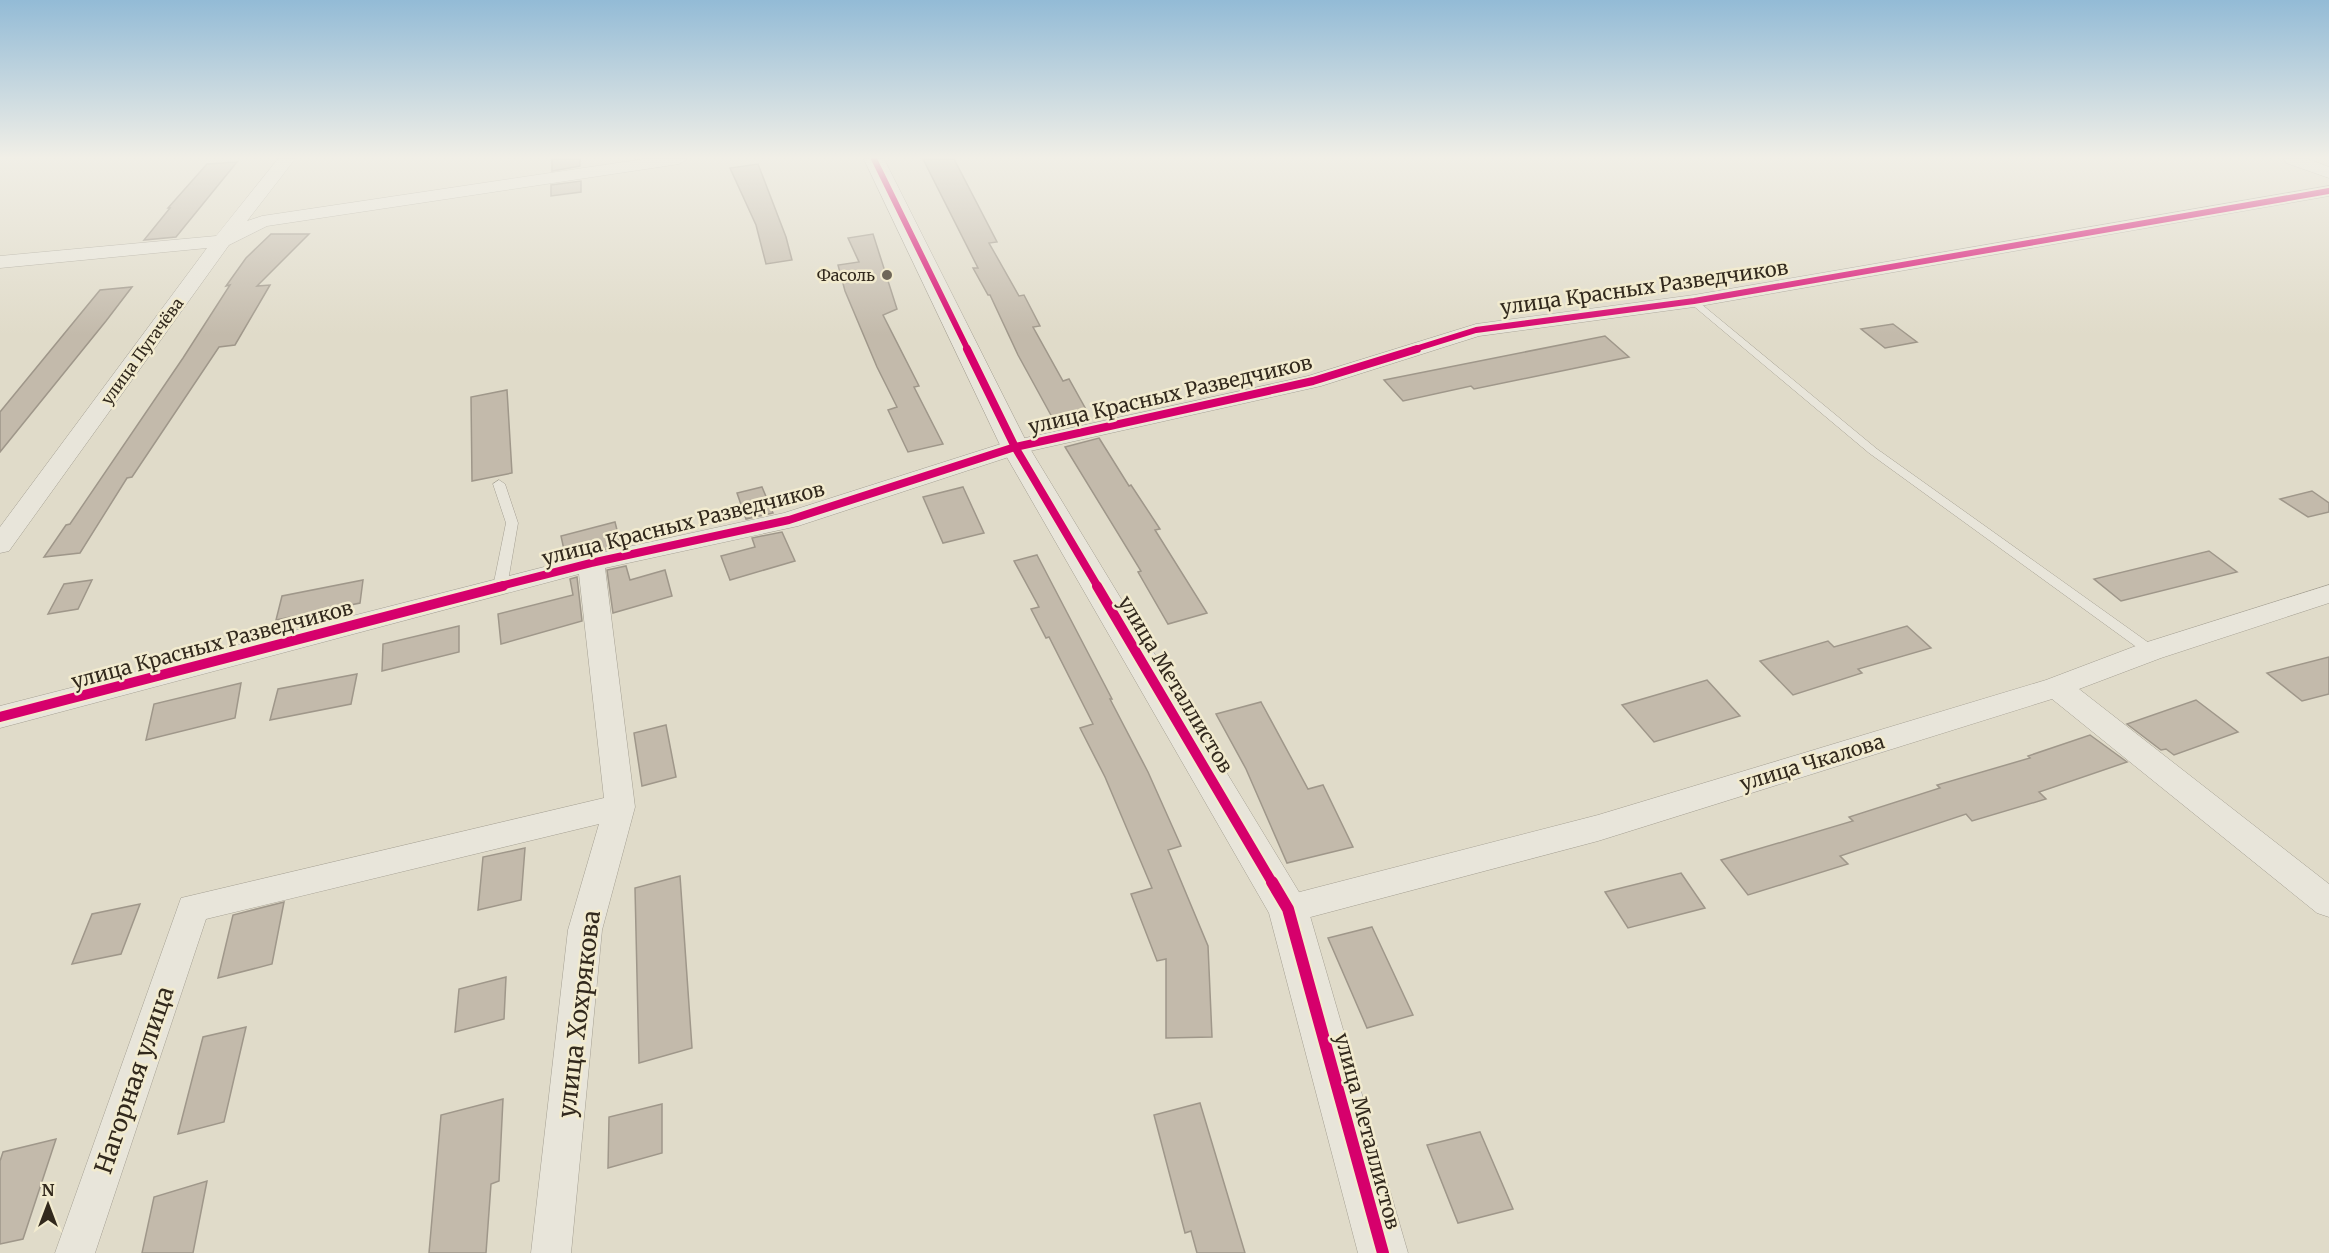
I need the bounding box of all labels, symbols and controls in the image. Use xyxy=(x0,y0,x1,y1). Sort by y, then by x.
street label: улица Красных Разведчиков xyxy=(1499,254,1790,320)
place label: Фасоль xyxy=(817,265,875,285)
marker: Фасоль xyxy=(880,268,894,282)
street label: улица Пугачёва xyxy=(97,293,188,408)
street label: улица Красных Разведчиков xyxy=(1026,349,1314,439)
street label: улица Красных Разведчиков xyxy=(539,476,827,570)
street label: улица Металлистов xyxy=(1113,591,1239,777)
street label: улица Красных Разведчиков xyxy=(69,594,356,694)
street label: улица Чкалова xyxy=(1737,728,1888,796)
street label: улица Хохрякова xyxy=(551,908,607,1120)
street label: Нагорная улица xyxy=(87,982,181,1178)
street label: улица Металлистов xyxy=(1330,1030,1406,1232)
north arrow xyxy=(18,1175,78,1235)
text: N xyxy=(42,1180,55,1200)

